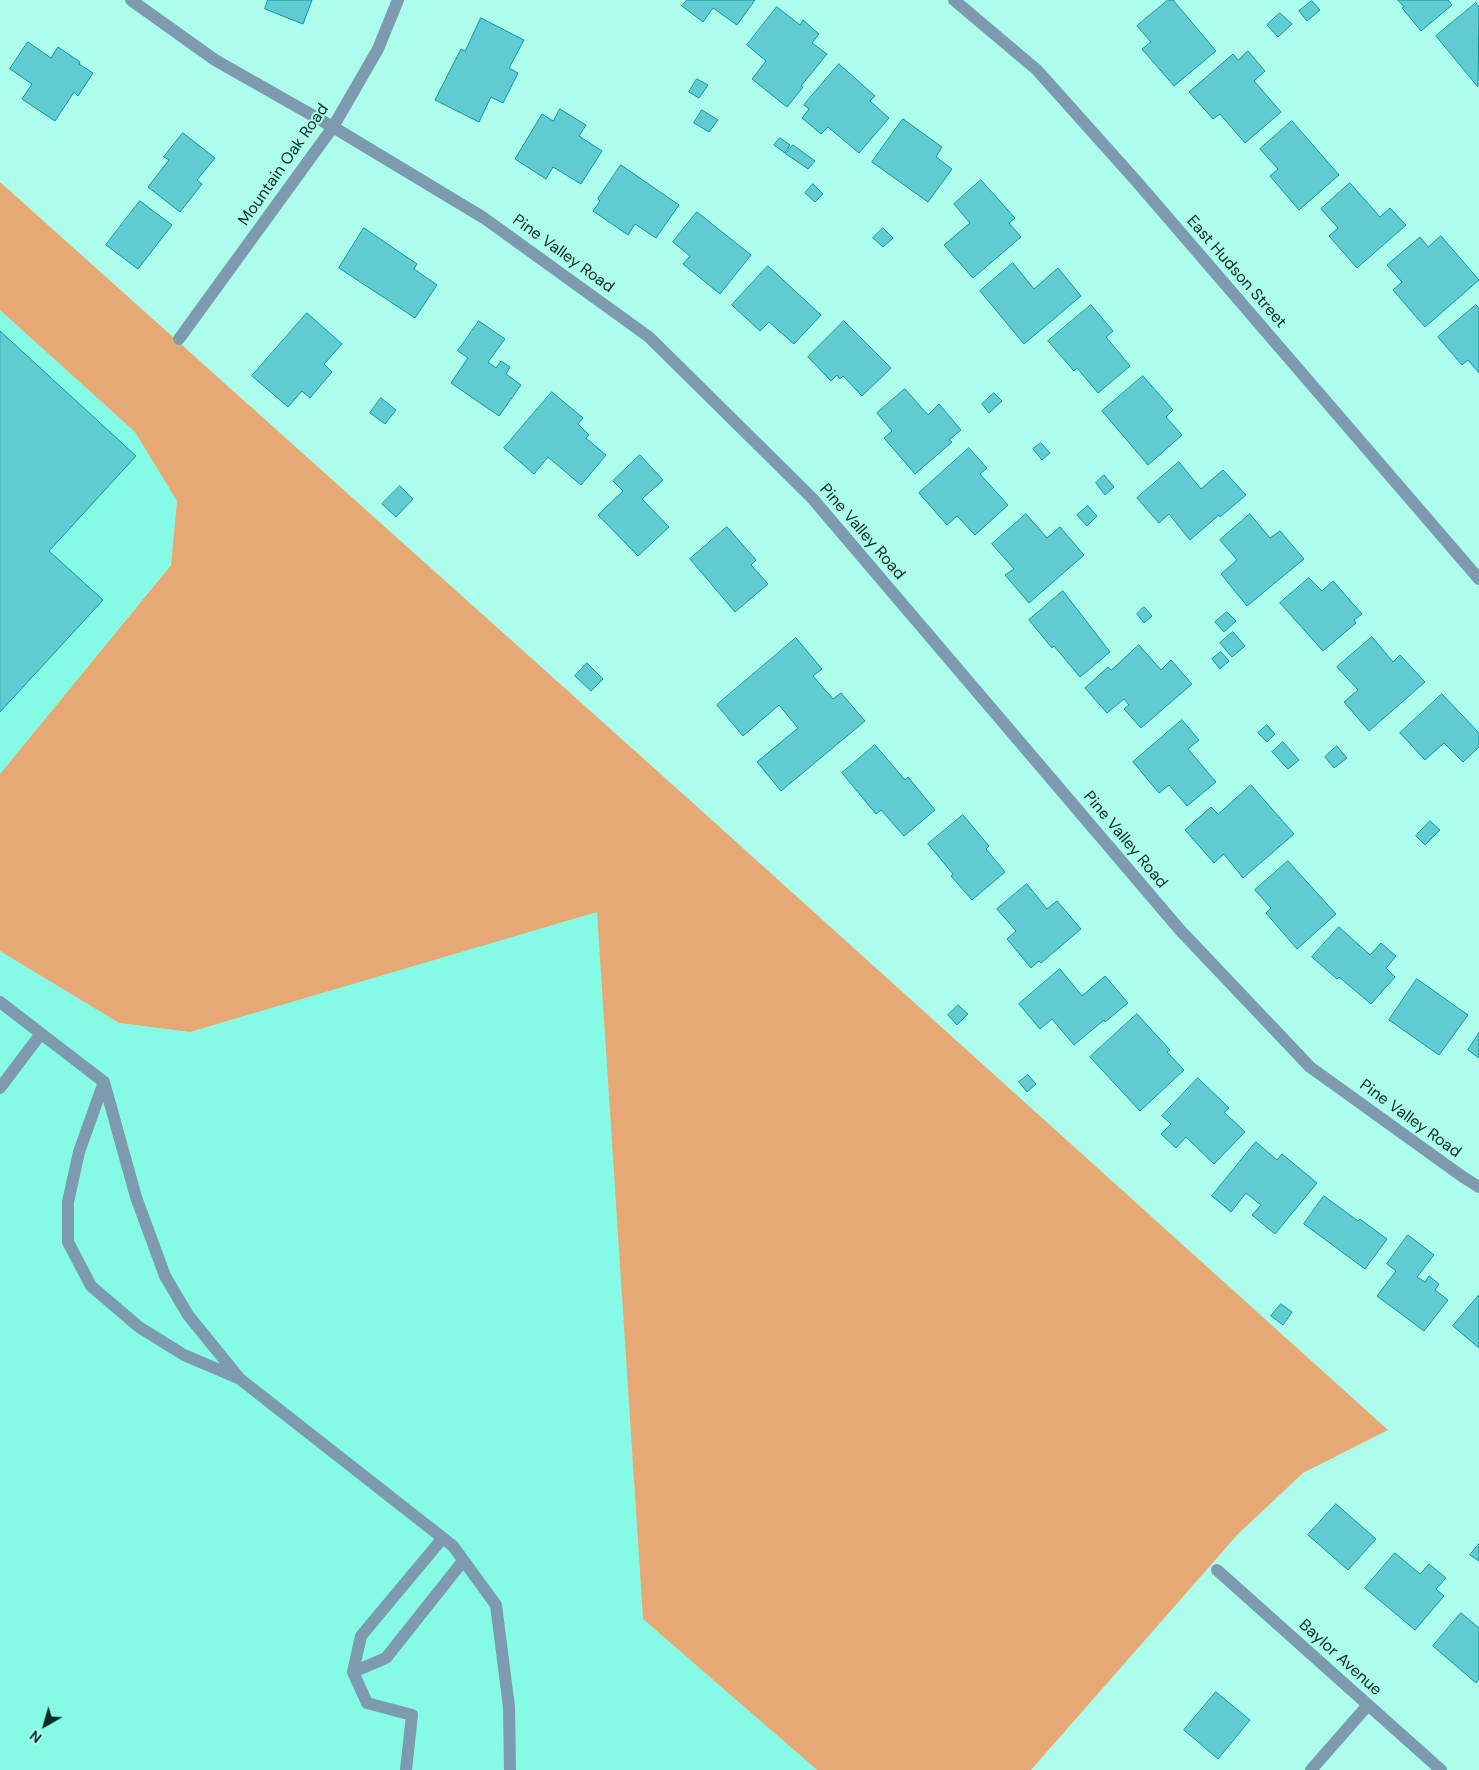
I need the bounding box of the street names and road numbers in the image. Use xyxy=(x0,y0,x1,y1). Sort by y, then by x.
street label: Mountain Oak Road xyxy=(235,100,333,230)
street label: Pine Valley Road xyxy=(509,211,617,297)
street label: East Hudson Street xyxy=(1182,212,1290,332)
street label: Pine Valley Road xyxy=(815,480,909,584)
street label: Pine Valley Road xyxy=(1079,788,1171,892)
street label: Pine Valley Road xyxy=(1356,1076,1464,1162)
street label: Baylor Avenue xyxy=(1295,1616,1385,1700)

